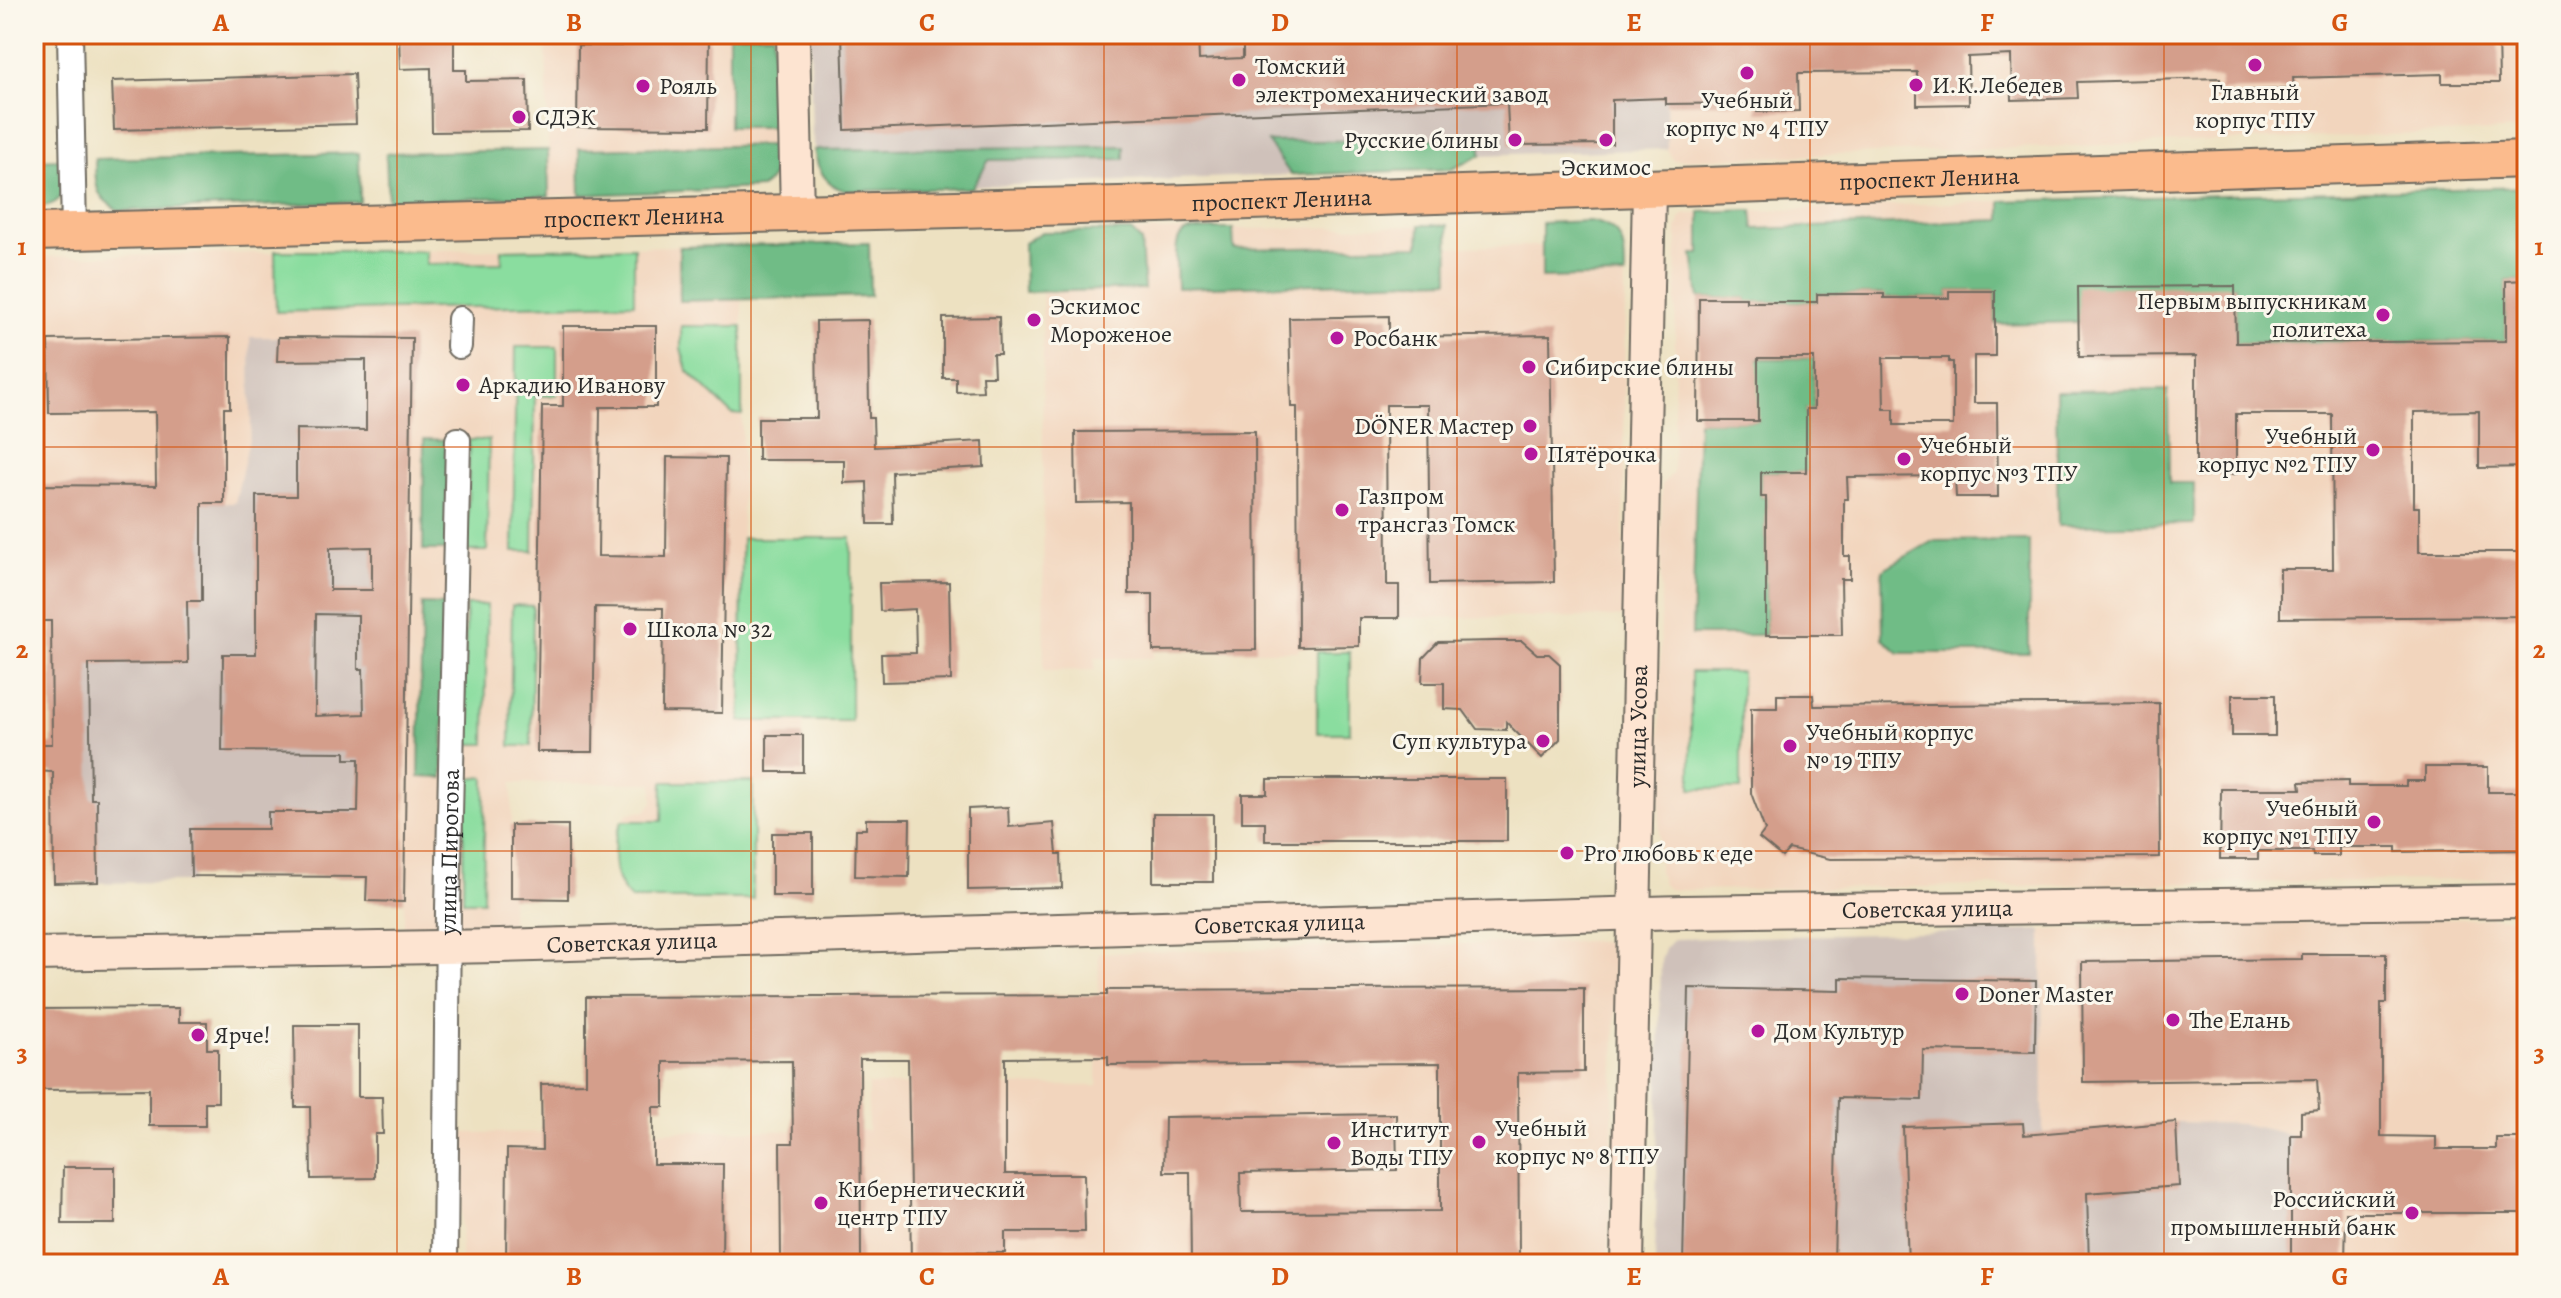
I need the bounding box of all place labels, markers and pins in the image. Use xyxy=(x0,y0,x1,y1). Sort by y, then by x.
place label: Томский электромеханический завод xyxy=(1255,50,1549,110)
marker: Главный корпус ТПУ xyxy=(2246,56,2264,74)
marker: Учебный корпус № 4 ТПУ xyxy=(1738,64,1756,82)
place label: И.К.Лебедев xyxy=(1932,69,2063,101)
place label: Рояль xyxy=(659,70,717,102)
marker: Томский электромеханический завод xyxy=(1230,71,1248,89)
marker: И.К.Лебедев xyxy=(1907,76,1925,94)
place label: Главный корпус ТПУ xyxy=(2195,76,2315,136)
marker: Рояль xyxy=(634,77,652,95)
place label: Учебный корпус № 4 ТПУ xyxy=(1665,84,1829,144)
place label: СДЭК xyxy=(535,101,596,133)
marker: СДЭК xyxy=(510,108,528,126)
place label: Русские блины xyxy=(1344,124,1499,156)
marker: Русские блины xyxy=(1506,131,1524,149)
marker: Эскимос xyxy=(1597,131,1615,149)
place label: Эскимос xyxy=(1561,151,1651,183)
place label: Первым выпускникам политеха xyxy=(2137,285,2367,345)
place label: Эскимос Мороженое xyxy=(1050,290,1172,350)
marker: Первым выпускникам политеха xyxy=(2374,306,2392,324)
marker: Эскимос Мороженое xyxy=(1025,311,1043,329)
place label: Росбанк xyxy=(1353,322,1438,354)
marker: Росбанк xyxy=(1328,329,1346,347)
place label: Сибирские блины xyxy=(1545,351,1734,383)
marker: Сибирские блины xyxy=(1520,358,1538,376)
place label: Аркадию Иванову xyxy=(478,369,665,401)
marker: Аркадию Иванову xyxy=(454,376,472,394)
place label: DÖNER Мастер xyxy=(1354,410,1514,442)
marker: DÖNER Мастер xyxy=(1521,417,1539,435)
place label: Учебный корпус №2 ТПУ xyxy=(2198,420,2357,480)
place label: Учебный корпус №3 ТПУ xyxy=(1920,429,2078,489)
place label: Пятёрочка xyxy=(1547,438,1657,470)
marker: Учебный корпус №2 ТПУ xyxy=(2364,441,2382,459)
marker: Пятёрочка xyxy=(1522,445,1540,463)
marker: Учебный корпус №3 ТПУ xyxy=(1895,450,1913,468)
place label: Газпром трансгаз Томск xyxy=(1358,480,1516,540)
marker: Газпром трансгаз Томск xyxy=(1333,501,1351,519)
place label: Школа № 32 xyxy=(646,613,772,645)
marker: Школа № 32 xyxy=(621,620,639,638)
place label: Учебный корпус № 19 ТПУ xyxy=(1806,716,1974,776)
place label: Суп культура xyxy=(1392,725,1527,757)
marker: Суп культура xyxy=(1534,732,1552,750)
marker: Учебный корпус № 19 ТПУ xyxy=(1781,737,1799,755)
place label: Учебный корпус №1 ТПУ xyxy=(2202,792,2358,852)
marker: Учебный корпус №1 ТПУ xyxy=(2365,813,2383,831)
place label: Pro любовь к еде xyxy=(1583,837,1753,869)
marker: Pro любовь к еде xyxy=(1558,844,1576,862)
place label: Doner Master xyxy=(1978,978,2113,1010)
marker: Doner Master xyxy=(1953,985,1971,1003)
place label: The Елань xyxy=(2189,1004,2290,1036)
marker: The Елань xyxy=(2164,1011,2182,1029)
place label: Дом Культур xyxy=(1774,1015,1904,1047)
place label: Ярче! xyxy=(214,1019,271,1051)
marker: Дом Культур xyxy=(1749,1022,1767,1040)
marker: Ярче! xyxy=(189,1026,207,1044)
place label: Учебный корпус № 8 ТПУ xyxy=(1495,1112,1659,1172)
place label: Институт Воды ТПУ xyxy=(1350,1113,1453,1173)
marker: Учебный корпус № 8 ТПУ xyxy=(1470,1133,1488,1151)
marker: Институт Воды ТПУ xyxy=(1325,1134,1343,1152)
place label: Кибернетический центр ТПУ xyxy=(837,1173,1026,1233)
place label: Российский промышленный банк xyxy=(2170,1183,2396,1243)
marker: Кибернетический центр ТПУ xyxy=(812,1194,830,1212)
marker: Российский промышленный банк xyxy=(2403,1204,2421,1222)

